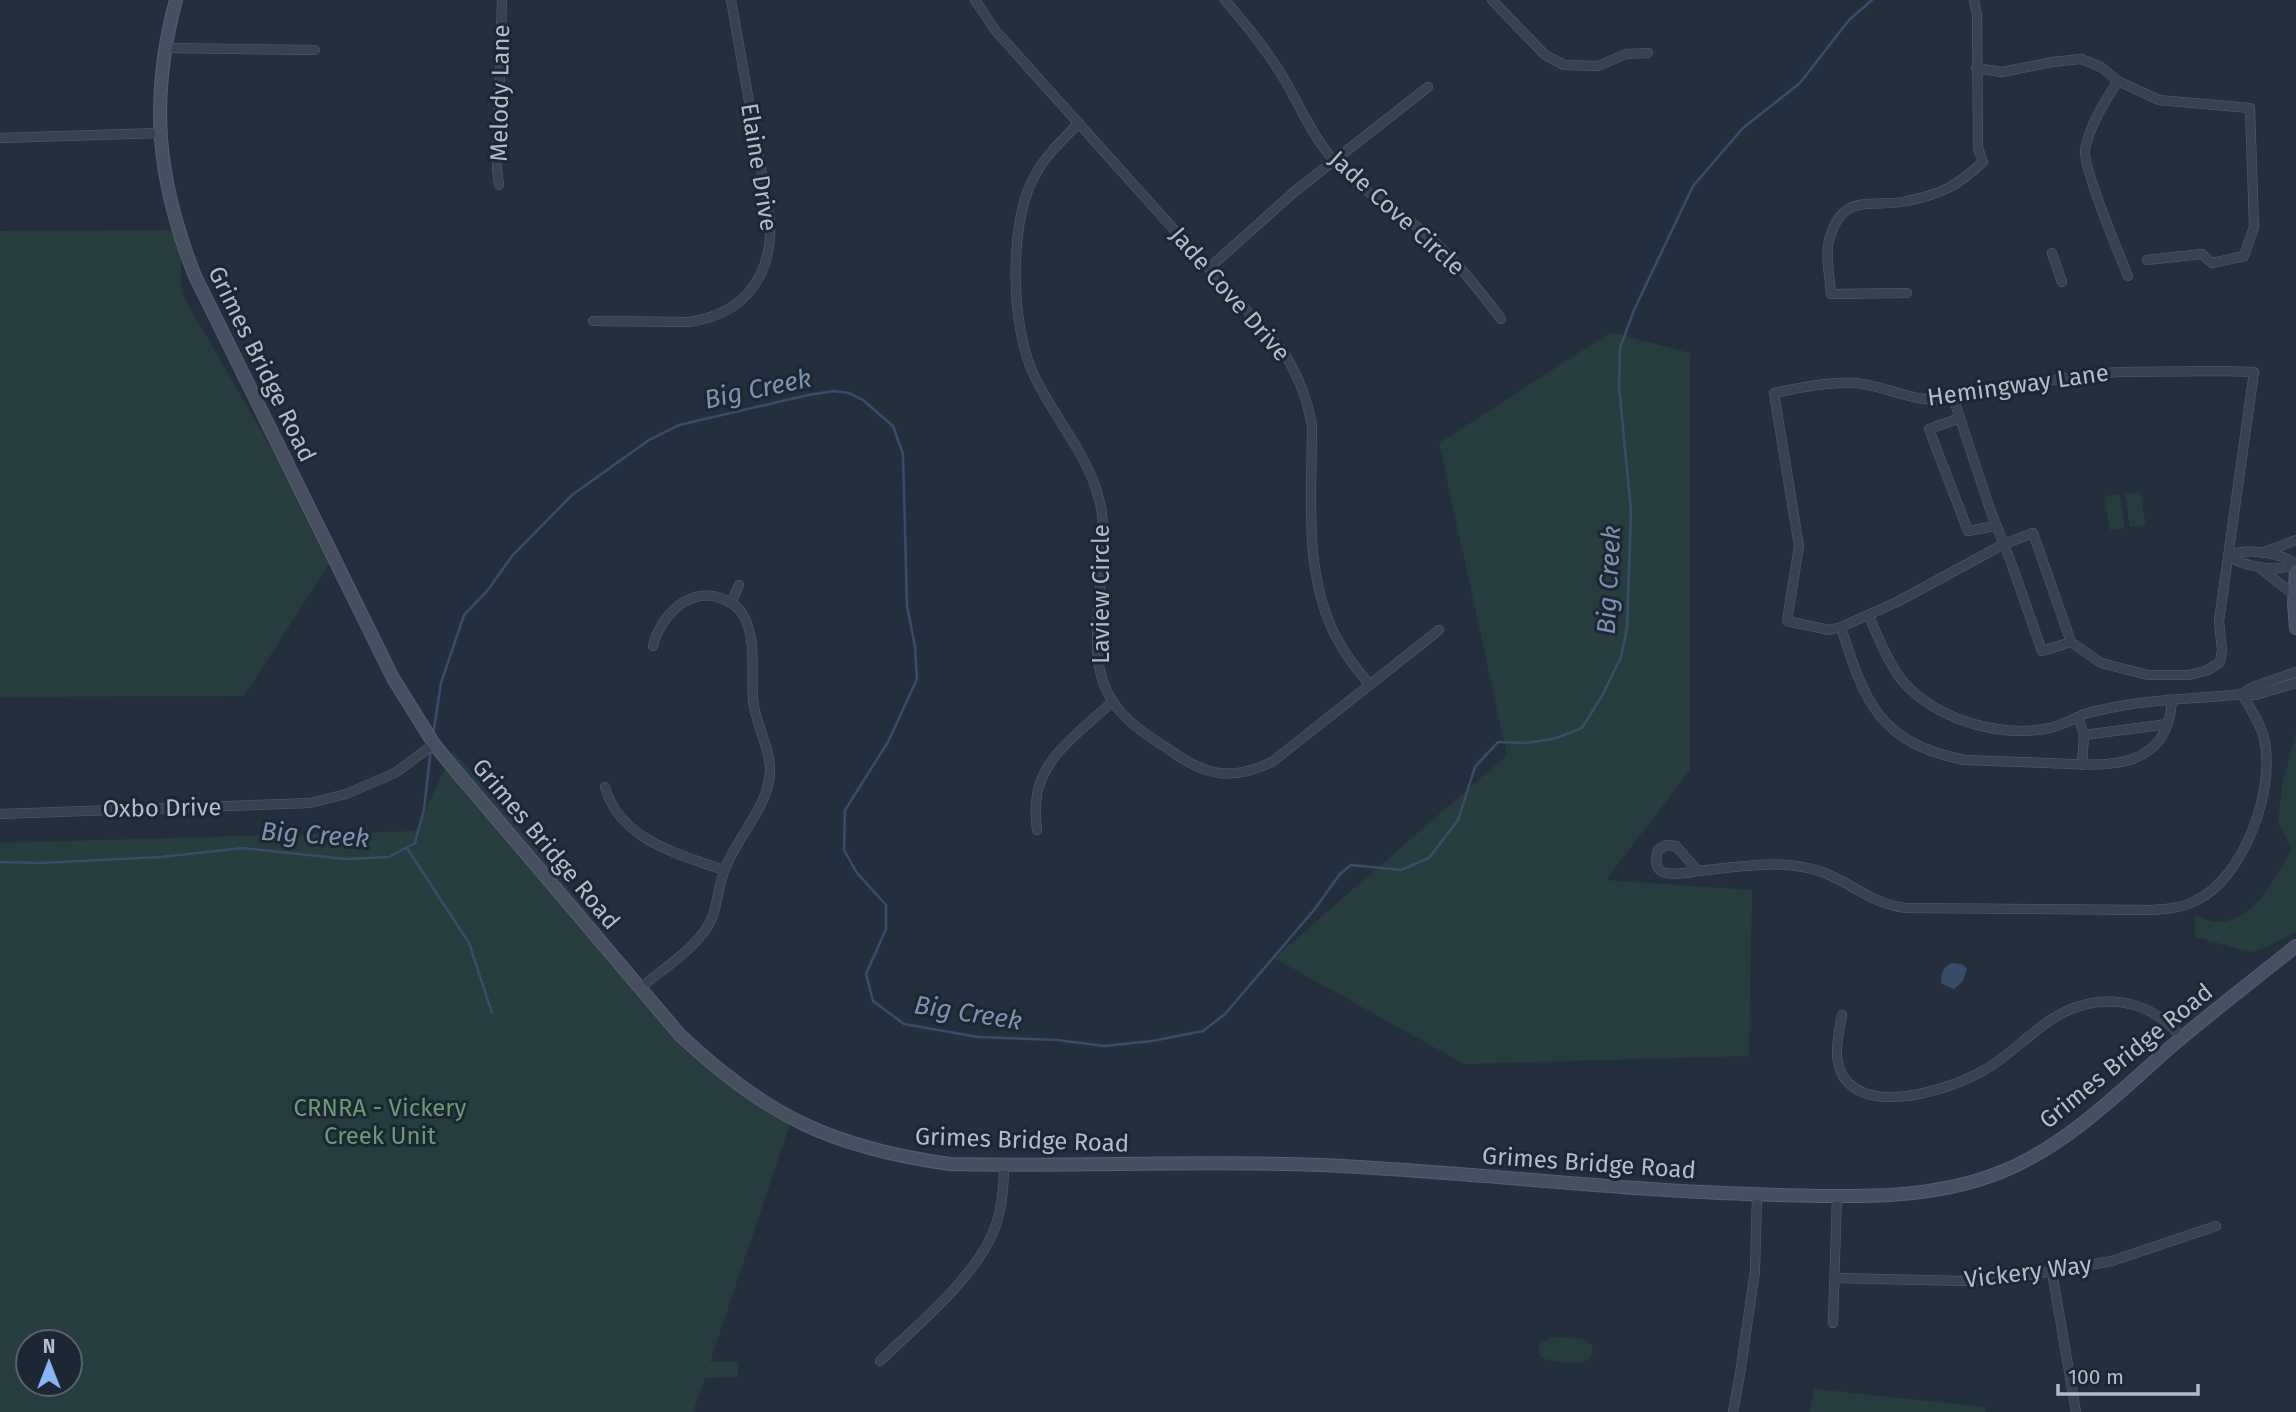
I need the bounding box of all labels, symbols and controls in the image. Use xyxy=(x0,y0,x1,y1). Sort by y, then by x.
street label: Melody Lane xyxy=(485,24,515,162)
street label: Elaine Drive xyxy=(735,101,783,233)
street label: Jade Cove Circle xyxy=(1324,145,1470,281)
street label: Jade Cove Drive xyxy=(1164,221,1296,367)
street label: Grimes Bridge Road xyxy=(202,262,322,466)
street label: Hemingway Lane xyxy=(1925,358,2111,412)
water label: Big Creek xyxy=(702,363,814,415)
street label: Laview Circle xyxy=(1087,524,1115,664)
water label: Big Creek xyxy=(1591,525,1627,635)
street label: Grimes Bridge Road xyxy=(466,753,626,935)
street label: Oxbo Drive xyxy=(102,793,222,823)
water label: Big Creek xyxy=(260,816,370,854)
street label: Grimes Bridge Road xyxy=(2034,978,2218,1134)
water label: Big Creek xyxy=(912,989,1024,1037)
park label: CRNRA - Vickery Creek Unit xyxy=(294,1094,467,1150)
street label: Grimes Bridge Road xyxy=(914,1122,1130,1158)
street label: Grimes Bridge Road xyxy=(1481,1142,1697,1184)
street label: Vickery Way xyxy=(1963,1250,2093,1294)
north arrow xyxy=(14,1328,84,1398)
text: N xyxy=(43,1335,55,1358)
scale bar xyxy=(2058,1352,2198,1396)
text: 100 m xyxy=(2068,1364,2124,1390)

